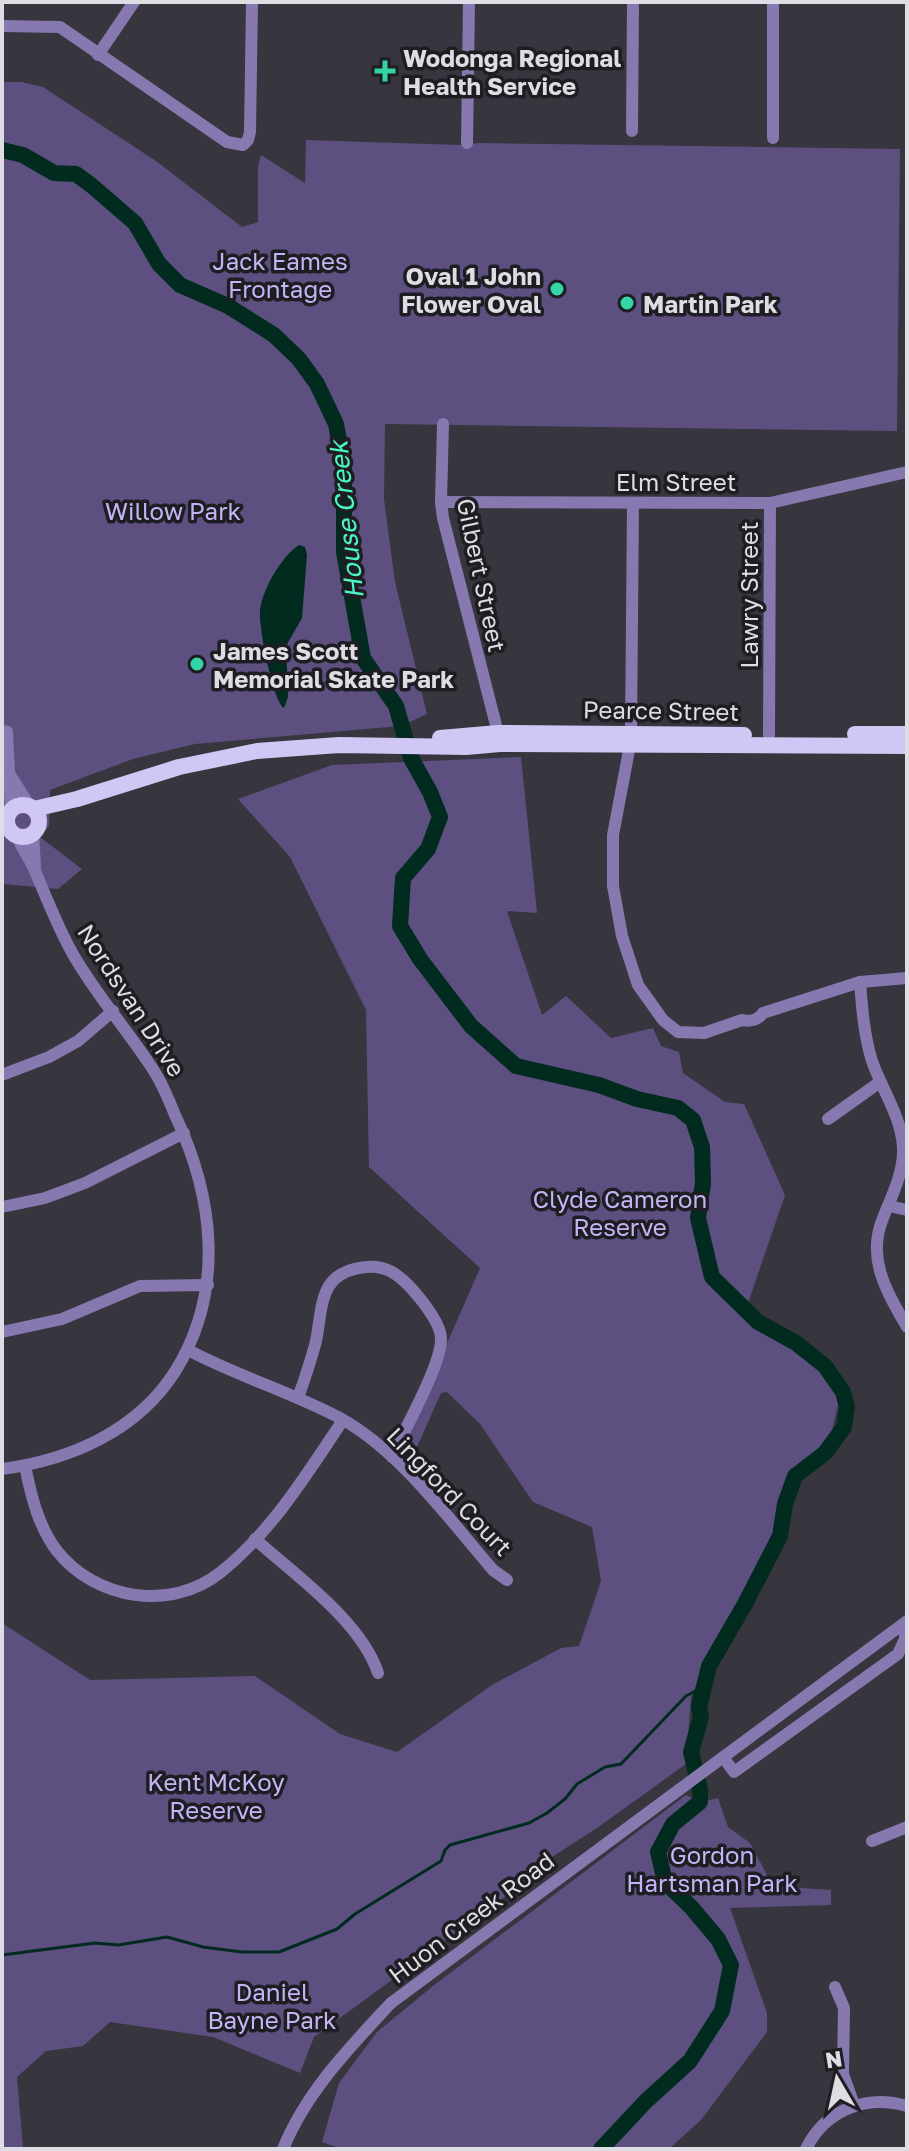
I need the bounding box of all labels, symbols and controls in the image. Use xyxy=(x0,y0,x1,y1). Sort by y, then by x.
place label: Wodonga Regional Health Service xyxy=(403,43,621,100)
marker: Wodonga Regional Health Service xyxy=(374,60,396,82)
park label: Jack Eames Frontage xyxy=(212,246,348,303)
place label: Oval 1 John Flower Oval xyxy=(401,261,541,318)
marker: Oval 1 John Flower Oval xyxy=(548,280,566,298)
place label: Martin Park xyxy=(643,289,778,318)
marker: Martin Park xyxy=(618,294,636,312)
water label: House Creek xyxy=(322,437,370,601)
street label: Elm Street xyxy=(616,467,736,496)
park label: Willow Park xyxy=(105,496,241,525)
street label: Gilbert Street xyxy=(452,496,512,654)
street label: Lawry Street xyxy=(734,521,763,669)
place label: James Scott Memorial Skate Park xyxy=(213,636,454,693)
marker: James Scott Memorial Skate Park xyxy=(188,655,206,673)
street label: Pearce Street xyxy=(583,694,739,726)
street label: Nordsvan Drive xyxy=(72,918,192,1082)
park label: Clyde Cameron Reserve xyxy=(533,1184,707,1241)
street label: Lingford Court xyxy=(382,1421,518,1561)
park label: Kent McKoy Reserve xyxy=(147,1767,285,1824)
park label: Gordon Hartsman Park xyxy=(626,1840,798,1897)
street label: Huon Creek Road xyxy=(383,1845,559,1989)
park label: Daniel Bayne Park xyxy=(207,1977,337,2034)
north arrow xyxy=(797,2039,877,2119)
text: N xyxy=(823,2044,844,2073)

